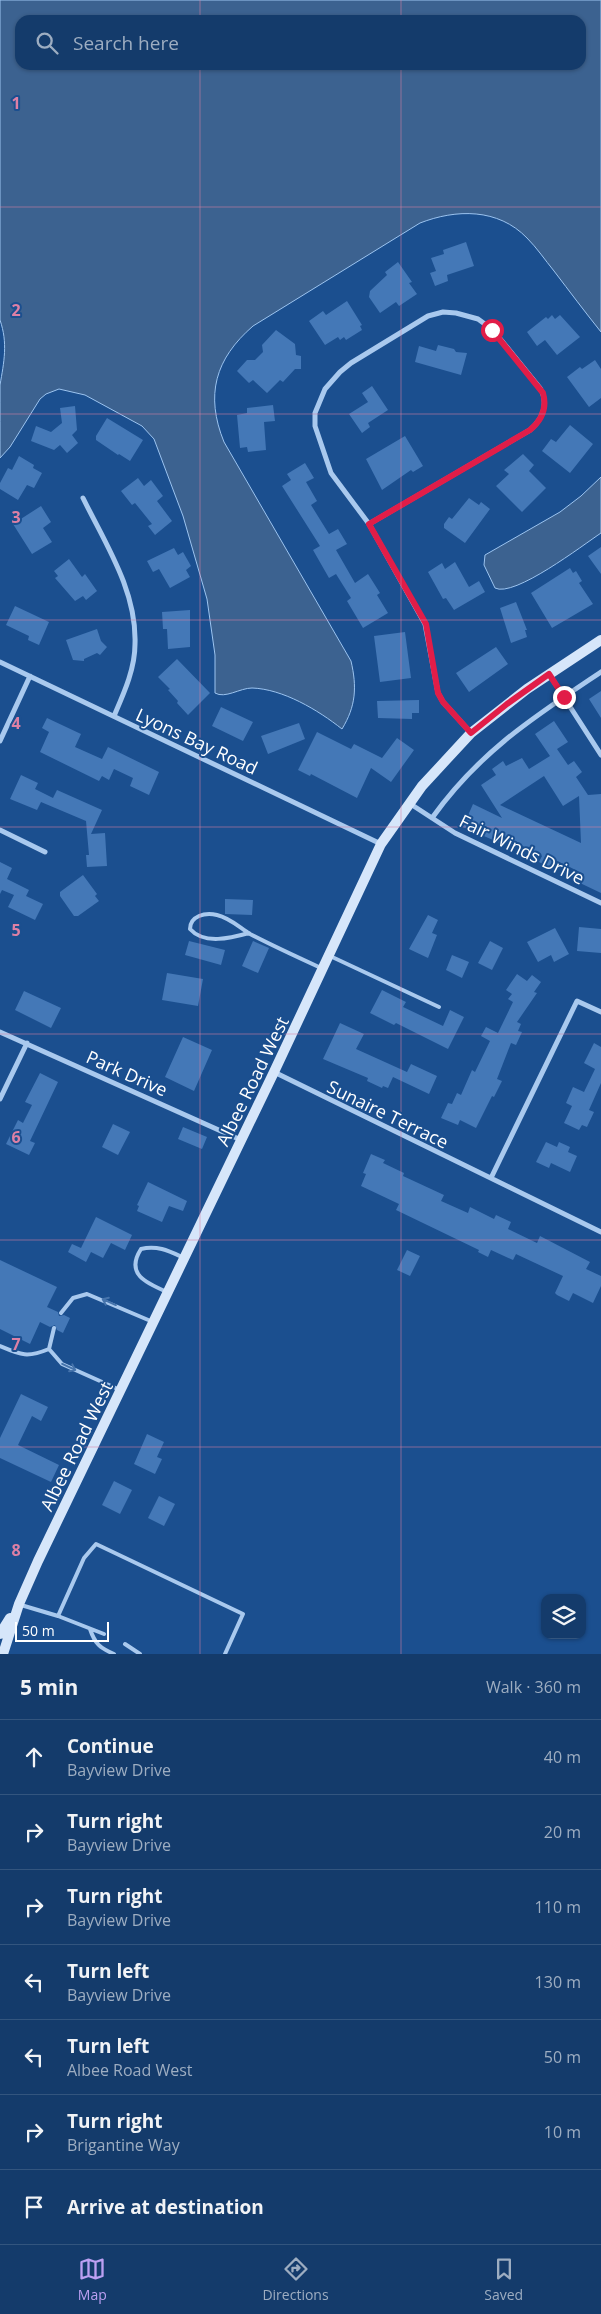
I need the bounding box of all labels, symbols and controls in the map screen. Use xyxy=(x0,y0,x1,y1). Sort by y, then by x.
search box xyxy=(15,15,586,70)
icon: search xyxy=(33,29,61,57)
text: Search here xyxy=(73,30,179,56)
text: 1 xyxy=(11,92,21,114)
text: 2 xyxy=(11,299,21,321)
route start xyxy=(481,319,504,342)
text: 3 xyxy=(11,506,21,528)
route end xyxy=(553,686,576,709)
street label: Lyons Bay Road xyxy=(132,702,262,780)
text: 4 xyxy=(11,712,21,734)
street label: Fair Winds Drive xyxy=(455,808,589,890)
text: 5 xyxy=(11,919,21,941)
street label: Albee Road West xyxy=(210,1012,294,1150)
street label: Park Drive xyxy=(83,1044,171,1102)
street label: Sunaire Terrace xyxy=(323,1074,453,1154)
text: 6 xyxy=(11,1126,21,1148)
one-way arrow xyxy=(102,1297,117,1307)
text: 7 xyxy=(11,1333,21,1355)
one-way arrow xyxy=(61,1363,76,1372)
street label: Albee Road West xyxy=(34,1377,118,1515)
text: 8 xyxy=(11,1539,21,1561)
map controls xyxy=(541,1594,586,1639)
button: layers xyxy=(541,1594,586,1639)
scale bar xyxy=(15,1619,109,1642)
text: 50 m xyxy=(22,1621,55,1640)
text: 5 min xyxy=(20,1673,78,1701)
text: Walk · 360 m xyxy=(486,1676,581,1698)
text: Continue xyxy=(67,1733,154,1759)
icon: ahead xyxy=(20,1743,48,1771)
text: 40 m xyxy=(544,1746,581,1768)
text: Bayview Drive xyxy=(67,1759,171,1781)
text: Turn right xyxy=(67,1808,162,1834)
icon: right xyxy=(20,1818,48,1846)
text: 20 m xyxy=(544,1821,581,1843)
text: Bayview Drive xyxy=(67,1834,171,1856)
text: Turn right xyxy=(67,1883,162,1909)
icon: right xyxy=(20,1893,48,1921)
text: 110 m xyxy=(535,1896,581,1918)
text: Bayview Drive xyxy=(67,1909,171,1931)
text: Turn left xyxy=(67,1958,149,1984)
icon: left xyxy=(20,1968,48,1996)
text: 130 m xyxy=(535,1971,581,1993)
text: Bayview Drive xyxy=(67,1984,171,2006)
text: Turn left xyxy=(67,2033,149,2059)
icon: left xyxy=(20,2043,48,2071)
text: 50 m xyxy=(544,2046,581,2068)
text: Albee Road West xyxy=(67,2059,193,2081)
text: Turn right xyxy=(67,2108,162,2134)
icon: right xyxy=(20,2118,48,2146)
text: 10 m xyxy=(544,2121,581,2143)
text: Brigantine Way xyxy=(67,2134,180,2156)
icon: arrive xyxy=(20,2193,48,2221)
text: Arrive at destination xyxy=(67,2194,264,2220)
tab: Map xyxy=(78,2255,107,2304)
tab: Directions xyxy=(262,2255,329,2304)
tab: Saved xyxy=(484,2255,523,2304)

